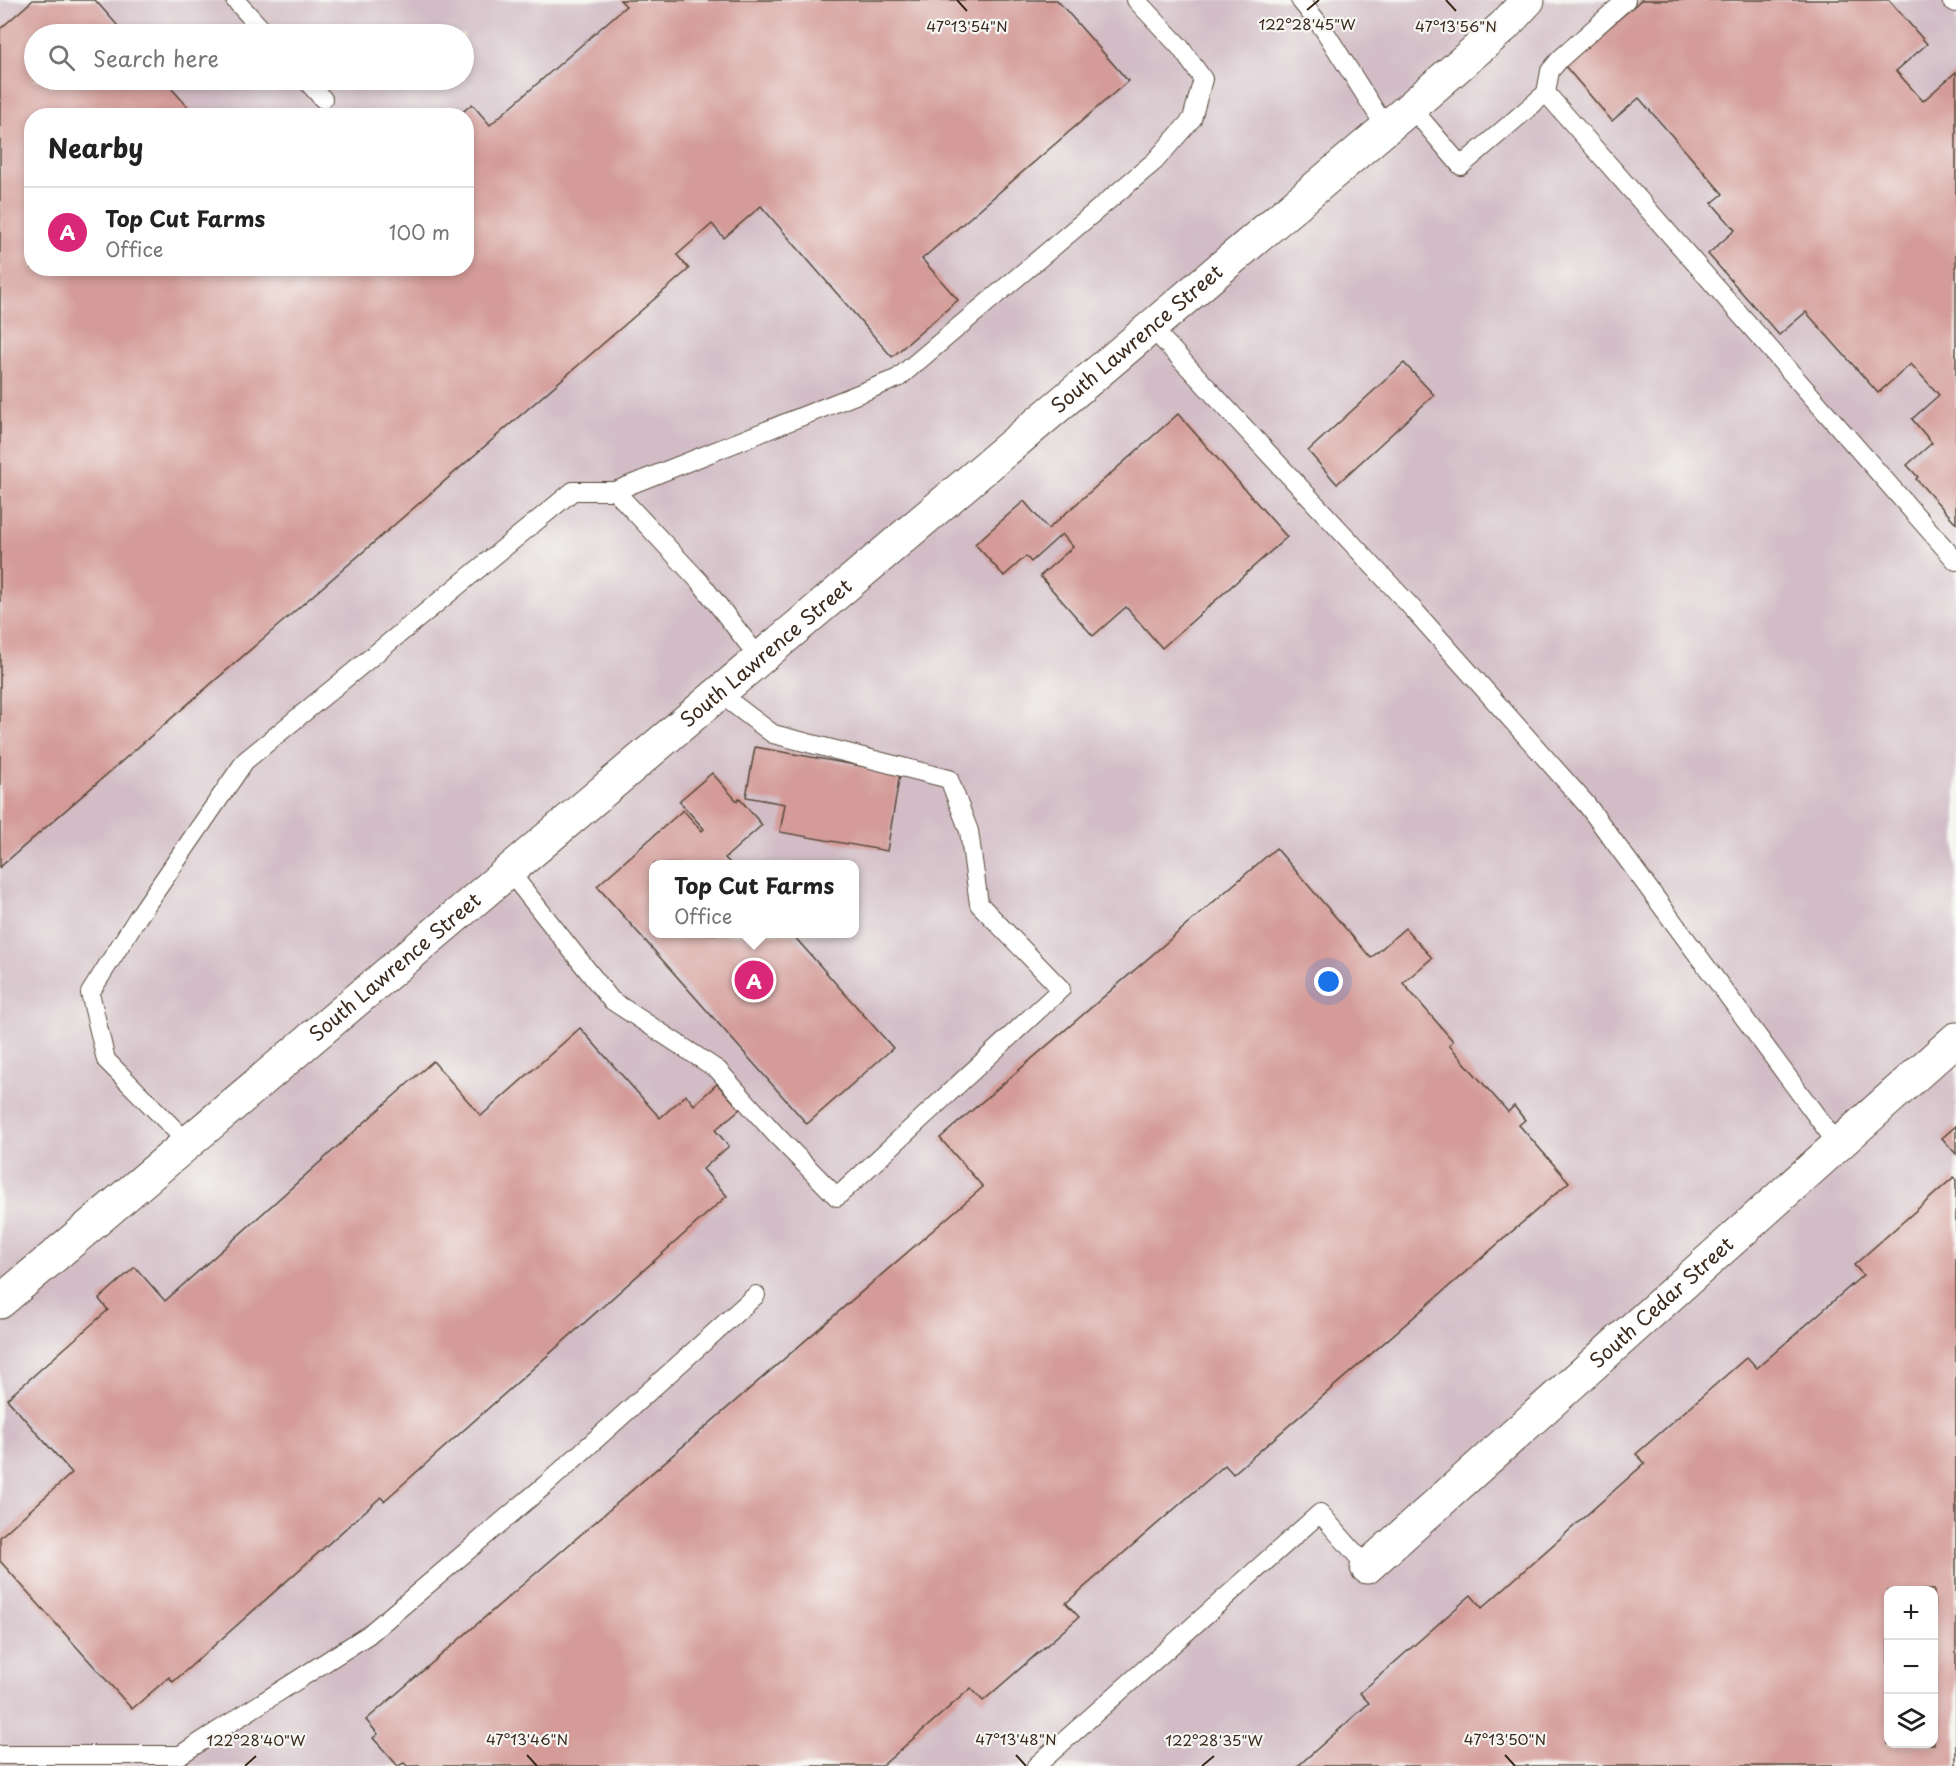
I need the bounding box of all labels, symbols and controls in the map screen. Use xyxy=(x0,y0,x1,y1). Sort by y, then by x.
text: 122°28'45"W xyxy=(1258,12,1356,35)
text: 47°13'54"N xyxy=(926,14,1008,37)
text: 47°13'56"N xyxy=(1415,14,1497,37)
search box xyxy=(24,24,474,90)
icon: search xyxy=(45,41,78,74)
text: Search here xyxy=(93,41,219,74)
text: Nearby xyxy=(48,128,143,167)
text: Top Cut Farms xyxy=(105,201,265,234)
text: A xyxy=(60,217,75,247)
text: 100 m xyxy=(389,217,450,247)
text: Office xyxy=(105,234,163,264)
street label: South Lawrence Street xyxy=(1044,257,1229,420)
street label: South Lawrence Street xyxy=(673,571,858,734)
popup xyxy=(649,860,859,938)
text: Top Cut Farms xyxy=(674,868,834,901)
street label: South Lawrence Street xyxy=(302,885,487,1048)
text: Office xyxy=(674,901,732,931)
pin: A xyxy=(734,958,774,1002)
your location xyxy=(1314,967,1343,996)
street label: South Cedar Street xyxy=(1583,1229,1740,1375)
map controls xyxy=(1884,1586,1938,1748)
button: + xyxy=(1884,1586,1938,1640)
button: − xyxy=(1884,1640,1938,1694)
button: layers xyxy=(1884,1694,1938,1748)
text: 47°13'46"N xyxy=(486,1727,568,1750)
text: 47°13'48"N xyxy=(975,1727,1057,1750)
text: 47°13'50"N xyxy=(1464,1727,1546,1750)
text: 122°28'40"W xyxy=(207,1728,306,1751)
text: 122°28'35"W xyxy=(1165,1728,1263,1751)

